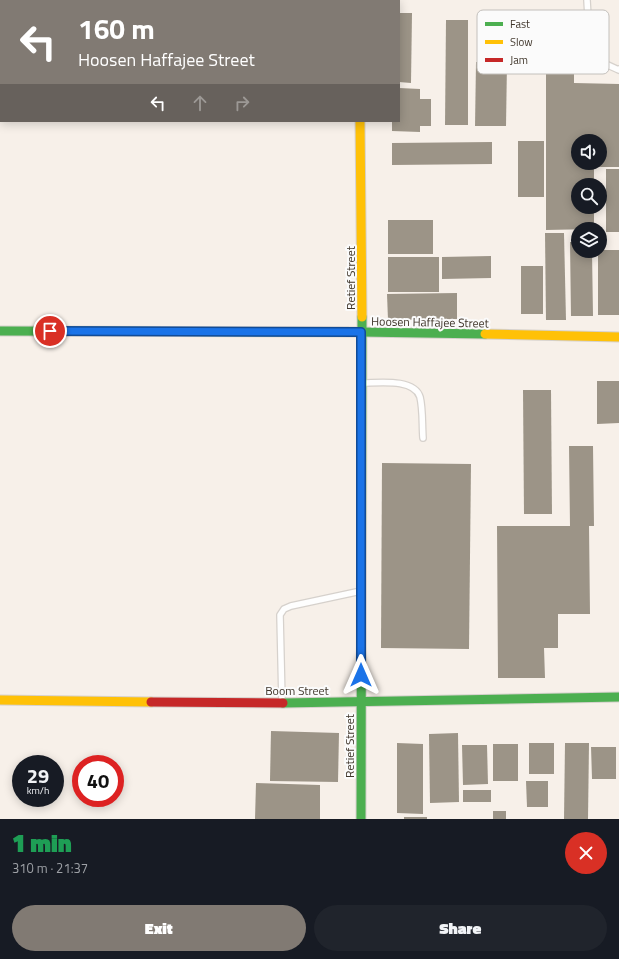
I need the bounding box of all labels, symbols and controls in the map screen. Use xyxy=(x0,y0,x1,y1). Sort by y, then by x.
text: 160 m xyxy=(78,7,155,50)
legend xyxy=(477,10,609,74)
icon: left xyxy=(12,16,64,68)
text: Fast xyxy=(510,16,530,32)
text: Slow xyxy=(510,34,533,50)
text: Hoosen Haffajee Street xyxy=(78,46,255,73)
text: Jam xyxy=(510,52,528,68)
icon: left xyxy=(147,92,169,114)
icon: ahead xyxy=(189,92,211,114)
icon: right xyxy=(231,92,253,114)
map controls xyxy=(571,134,607,258)
button: sound xyxy=(571,134,607,170)
button: search xyxy=(571,178,607,214)
button: layers xyxy=(571,222,607,258)
street label: Retief Street xyxy=(341,245,360,310)
street label: Hoosen Haffajee Street xyxy=(371,311,490,333)
pin xyxy=(33,314,67,348)
icon: arrive xyxy=(39,320,61,342)
position arrow xyxy=(340,654,382,696)
street label: Boom Street xyxy=(265,681,330,700)
street label: Retief Street xyxy=(340,713,359,778)
speed limit sign: 40 xyxy=(72,755,124,807)
text: 29 xyxy=(27,760,49,791)
text: km/h xyxy=(27,783,49,798)
text: 1 min xyxy=(12,825,72,861)
button: close xyxy=(565,832,607,874)
text: 310 m · 21:37 xyxy=(12,858,88,878)
button: Exit xyxy=(12,905,306,951)
button: Share xyxy=(314,905,607,951)

